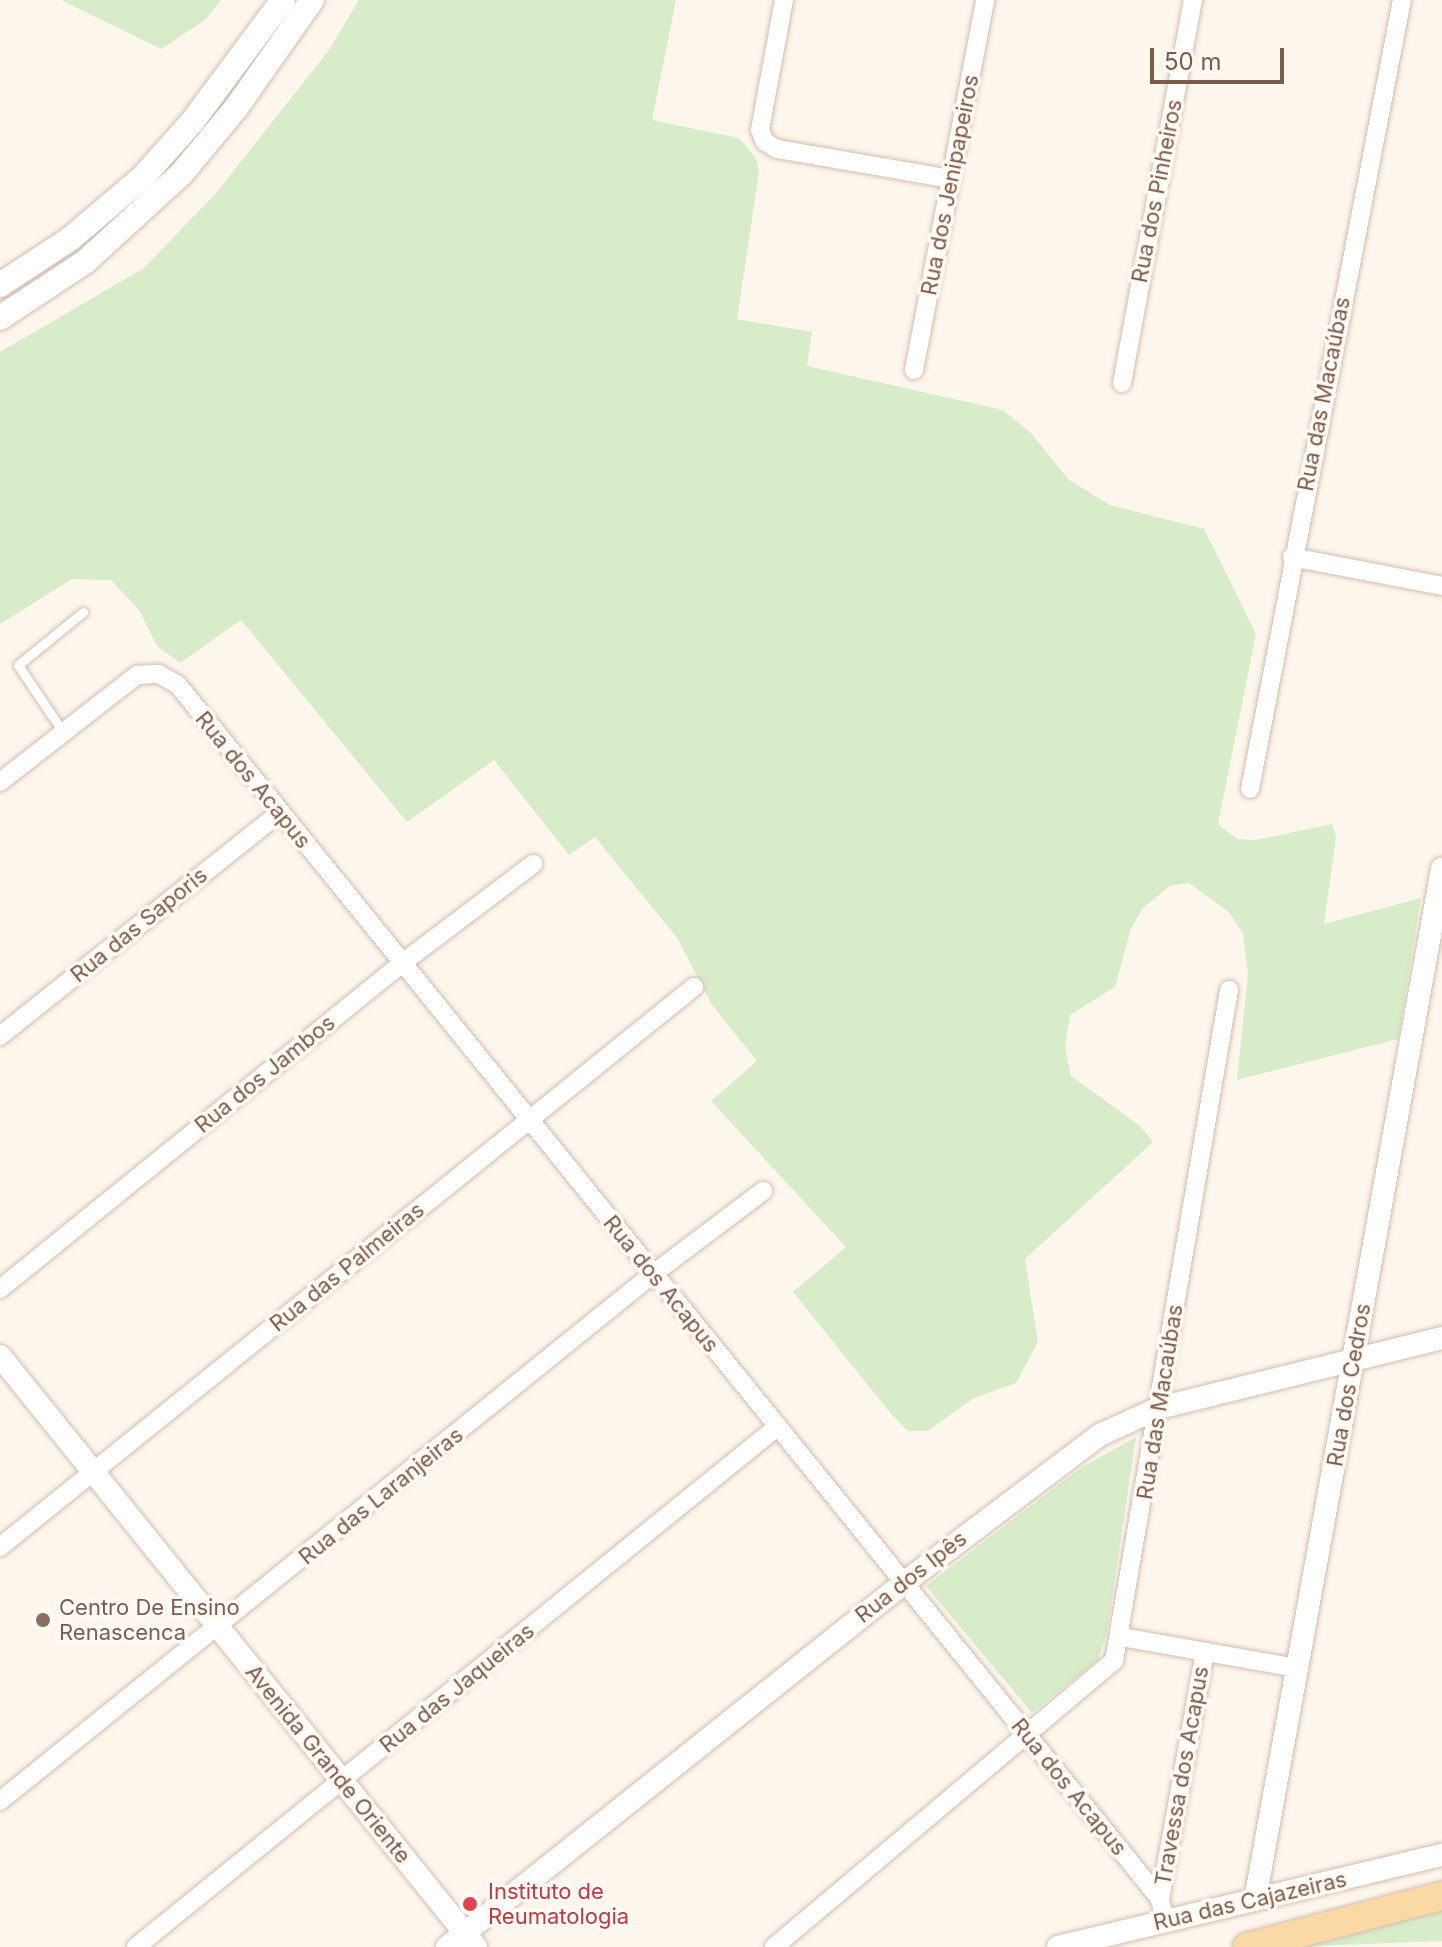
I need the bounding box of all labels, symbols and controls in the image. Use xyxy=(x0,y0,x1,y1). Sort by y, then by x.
scale bar xyxy=(1154,32,1288,82)
text: 50 m xyxy=(1164,47,1222,76)
street label: Rua dos Jenipapeiros xyxy=(916,72,984,298)
street label: Rua dos Pinheiros xyxy=(1126,97,1188,285)
street label: Rua das Macaúbas xyxy=(1292,295,1356,493)
street label: Rua dos Acapus xyxy=(190,706,316,854)
street label: Rua das Saporis xyxy=(65,862,213,988)
street label: Rua dos Jambos xyxy=(190,1009,340,1139)
street label: Rua das Palmeiras xyxy=(265,1197,429,1337)
street label: Rua dos Acapus xyxy=(598,1210,724,1358)
street label: Rua dos Cedros xyxy=(1322,1301,1376,1469)
street label: Rua das Macaúbas xyxy=(1132,1302,1188,1502)
street label: Rua das Laranjeiras xyxy=(294,1422,468,1570)
street label: Rua dos Ipês xyxy=(850,1525,972,1629)
place label: Centro De Ensino Renascenca xyxy=(59,1594,240,1646)
marker: Centro De Ensino Renascenca xyxy=(34,1611,52,1629)
street label: Rua das Jaqueiras xyxy=(374,1618,540,1758)
street label: Avenida Grande Oriente xyxy=(240,1659,416,1869)
street label: Travessa dos Acapus xyxy=(1150,1664,1214,1888)
street label: Rua dos Acapus xyxy=(1006,1713,1132,1861)
street label: Rua das Cajazeiras xyxy=(1151,1866,1349,1936)
place label: Instituto de Reumatologia xyxy=(488,1878,629,1930)
marker: Instituto de Reumatologia xyxy=(459,1893,481,1915)

